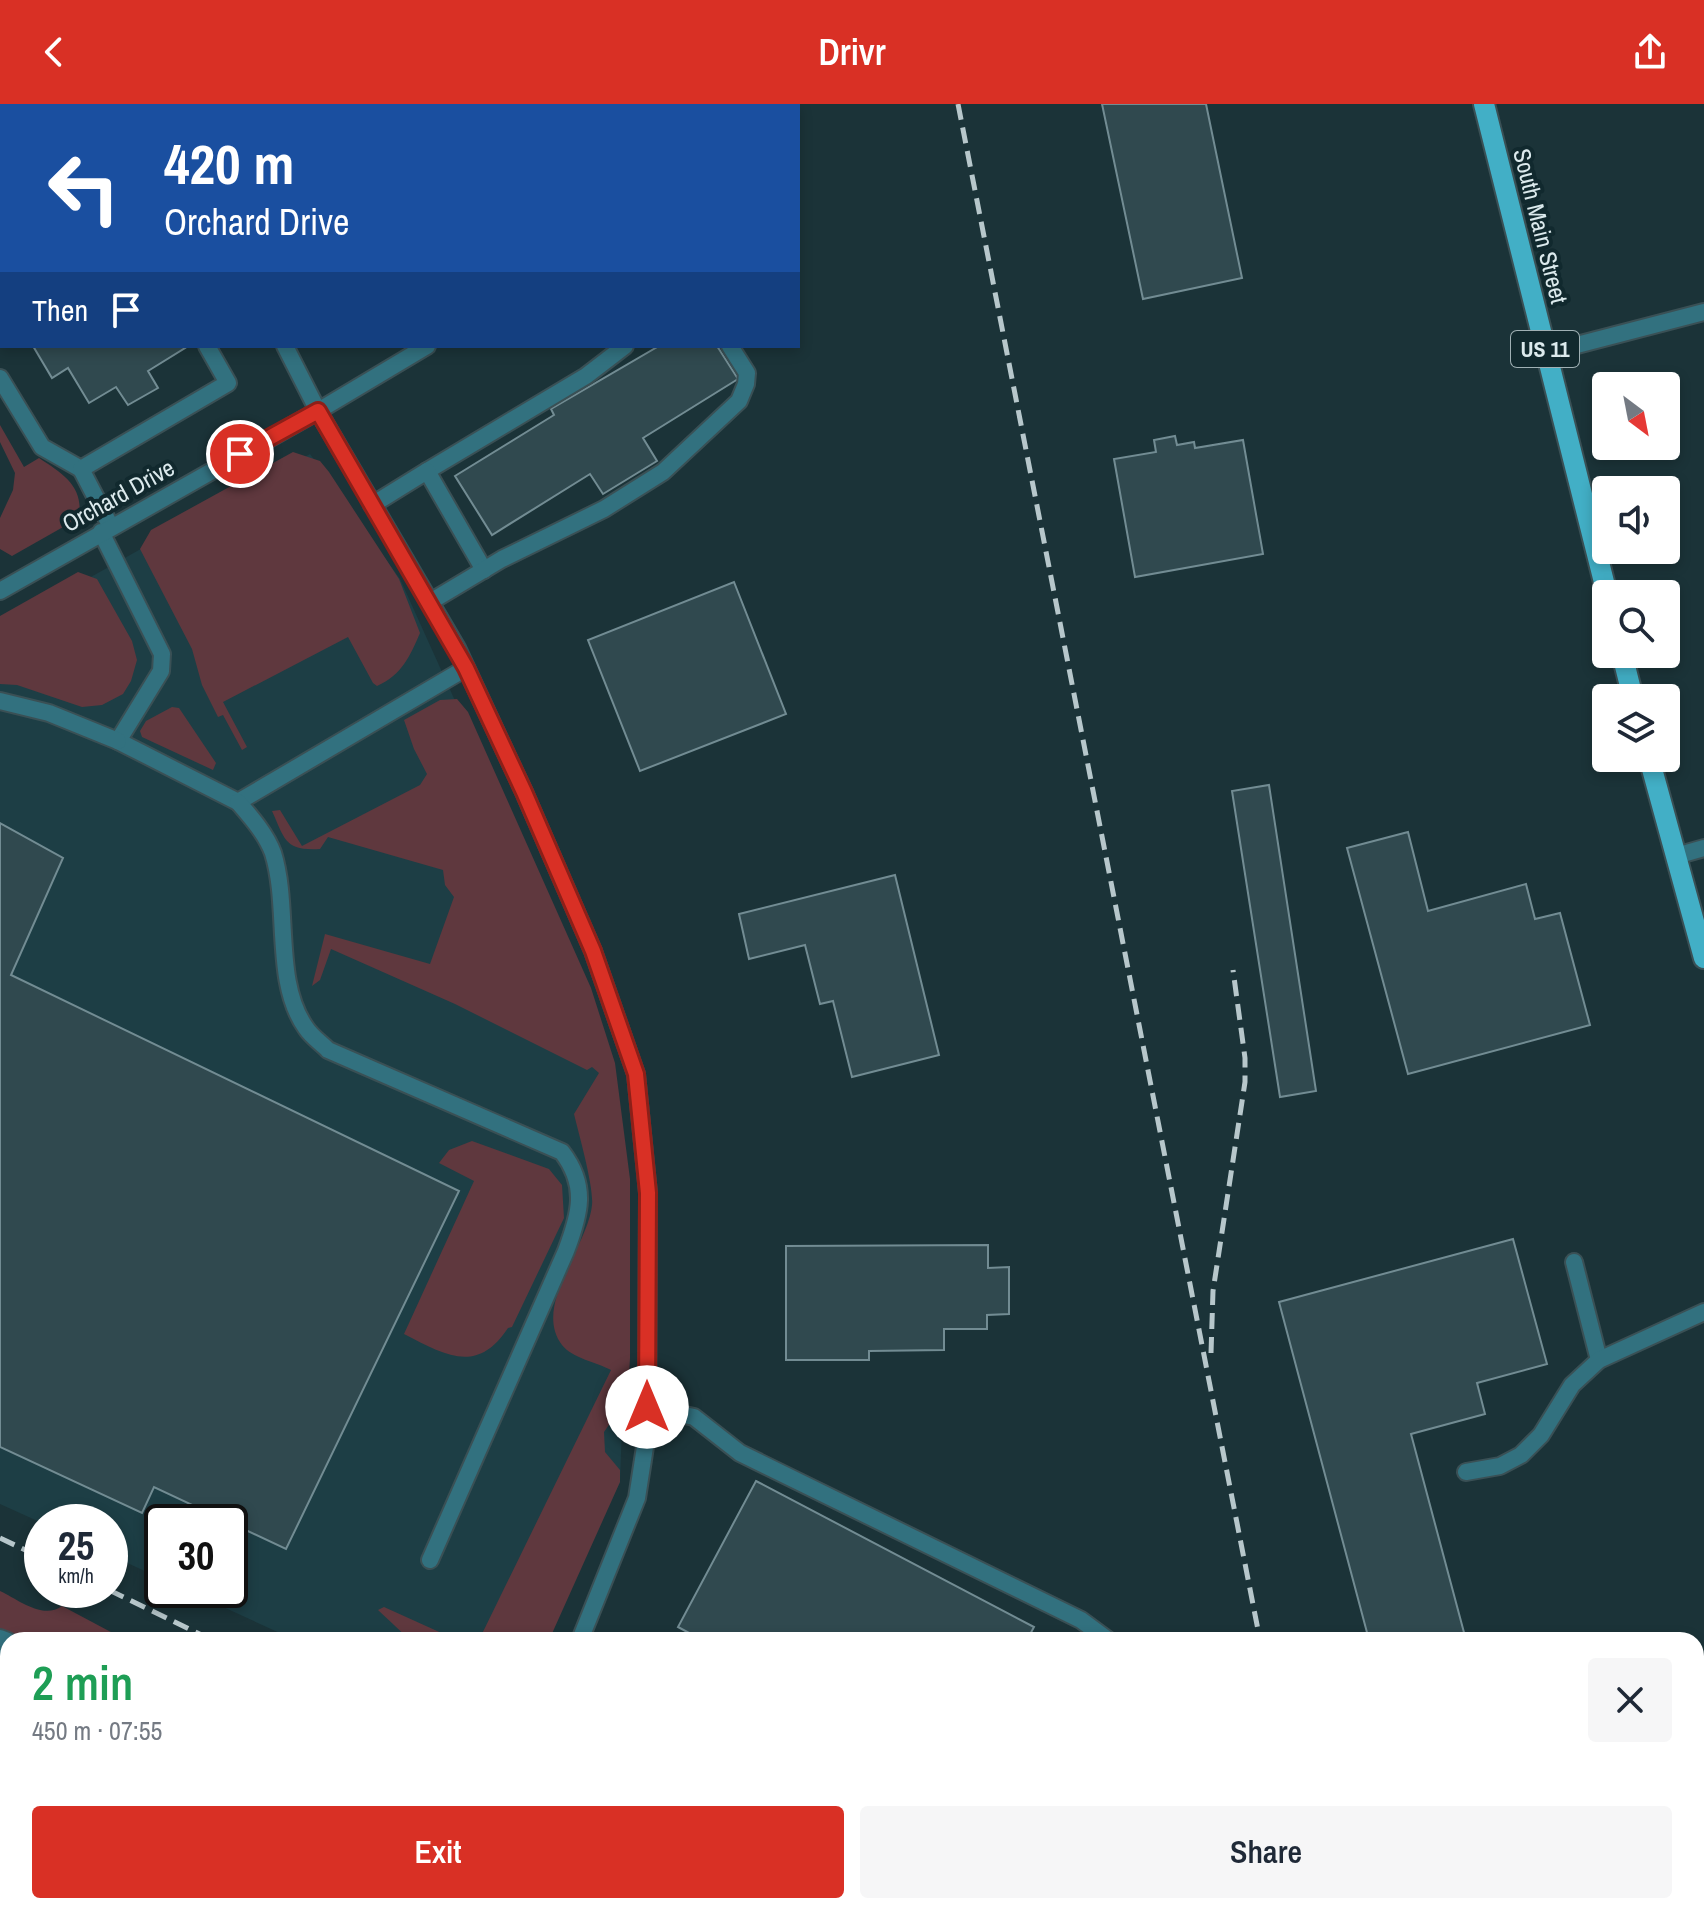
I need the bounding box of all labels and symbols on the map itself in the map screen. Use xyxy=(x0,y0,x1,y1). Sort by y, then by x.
street label: South Main Street xyxy=(1506,145,1576,307)
road number: US 11 xyxy=(1511,331,1579,367)
north arrow xyxy=(1592,372,1680,460)
pin xyxy=(206,420,274,488)
street label: Orchard Drive xyxy=(56,451,180,539)
position arrow xyxy=(605,1365,689,1449)
speed limit sign: 30 xyxy=(144,1504,248,1608)

